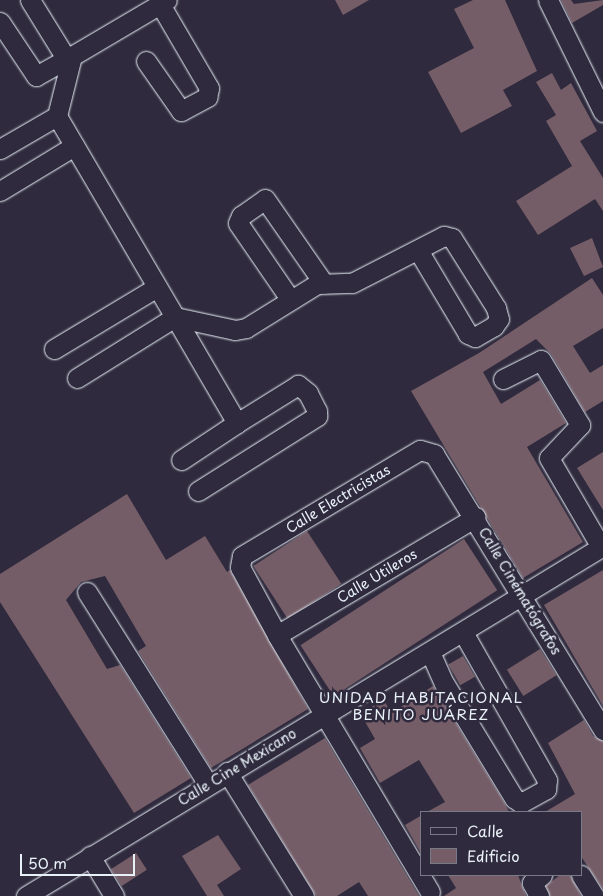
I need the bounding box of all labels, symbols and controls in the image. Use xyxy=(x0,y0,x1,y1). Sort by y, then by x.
street label: Calle Electricistas xyxy=(283,461,393,537)
street label: Calle Cinématógrafos xyxy=(475,524,565,658)
street label: Calle Utileros xyxy=(334,545,420,607)
district label: UNIDAD HABITACIONAL BENITO JUÁREZ xyxy=(317,687,525,722)
street label: Calle Cine Mexicano xyxy=(174,725,300,809)
legend xyxy=(420,811,583,876)
text: Calle xyxy=(467,819,504,842)
scale bar xyxy=(22,844,138,876)
text: Edificio xyxy=(467,844,520,867)
text: 50 m xyxy=(28,851,67,874)

